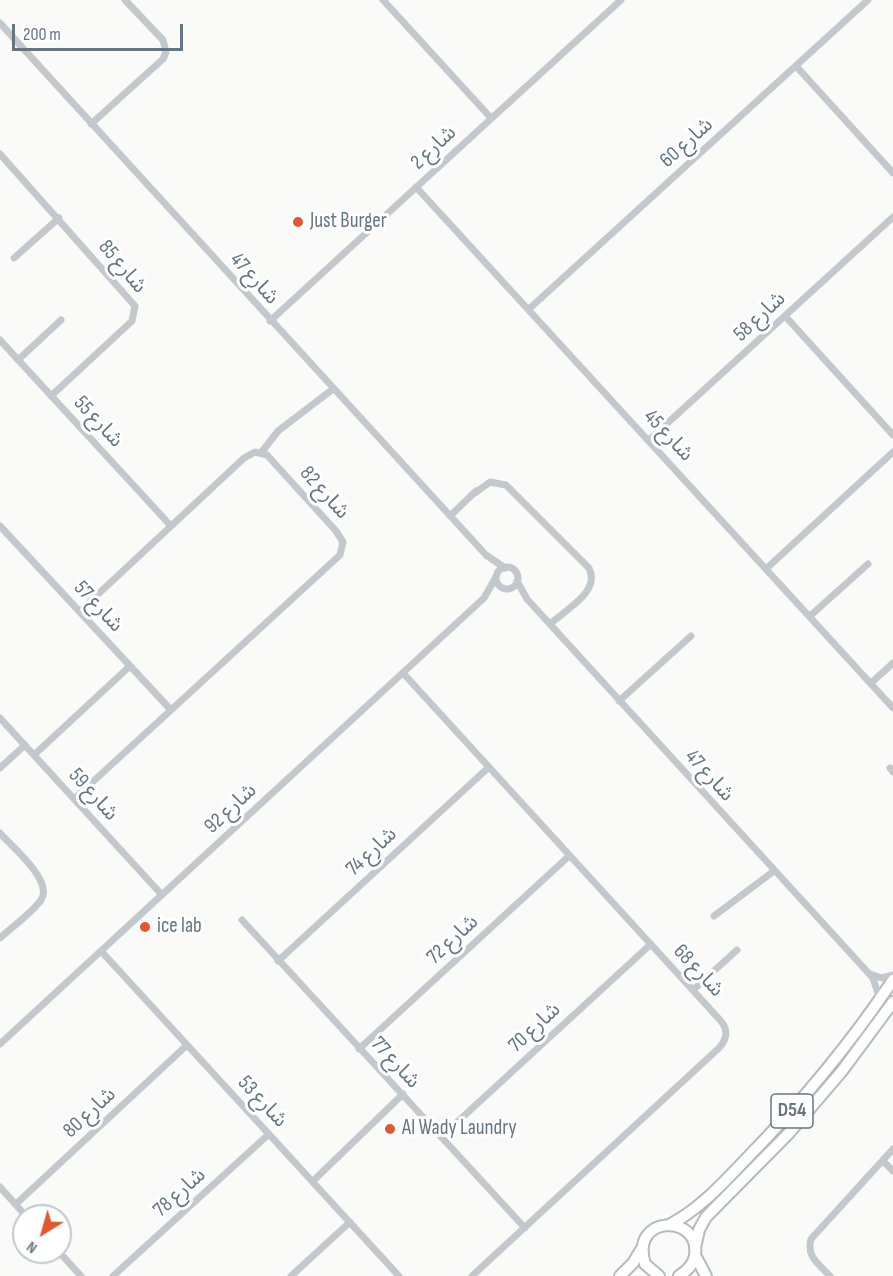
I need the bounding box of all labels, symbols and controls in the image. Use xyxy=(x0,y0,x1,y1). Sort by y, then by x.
scale bar xyxy=(15,12,186,50)
text: 200 m xyxy=(23,24,61,45)
street label: شارع 60 xyxy=(655,113,719,173)
street label: شارع 2 xyxy=(406,121,462,175)
place label: Just Burger xyxy=(310,209,387,235)
marker: Just Burger xyxy=(291,215,305,229)
street label: شارع 85 xyxy=(92,235,152,299)
street label: شارع 47 xyxy=(224,248,284,310)
street label: شارع 58 xyxy=(729,287,791,347)
street label: شارع 55 xyxy=(68,391,128,453)
street label: شارع 45 xyxy=(638,405,698,467)
street label: شارع 82 xyxy=(294,461,354,525)
street label: شارع 57 xyxy=(68,576,128,638)
street label: شارع 47 xyxy=(679,745,739,807)
street label: شارع 59 xyxy=(63,764,123,826)
street label: شارع 92 xyxy=(200,779,262,839)
street label: شارع 74 xyxy=(341,822,403,882)
street label: شارع 72 xyxy=(422,910,484,970)
place label: ice lab xyxy=(157,914,202,940)
marker: ice lab xyxy=(138,920,152,934)
street label: شارع 68 xyxy=(667,939,729,1003)
street label: شارع 70 xyxy=(504,998,566,1058)
street label: شارع 77 xyxy=(365,1032,425,1094)
street label: شارع 53 xyxy=(232,1071,292,1133)
street label: شارع 80 xyxy=(58,1082,122,1144)
road number: D54 xyxy=(771,1094,813,1128)
place label: Al Wady Laundry xyxy=(402,1116,517,1142)
marker: Al Wady Laundry xyxy=(383,1122,397,1136)
street label: شارع 78 xyxy=(149,1163,211,1223)
north arrow xyxy=(12,1204,72,1264)
text: N xyxy=(23,1237,41,1257)

